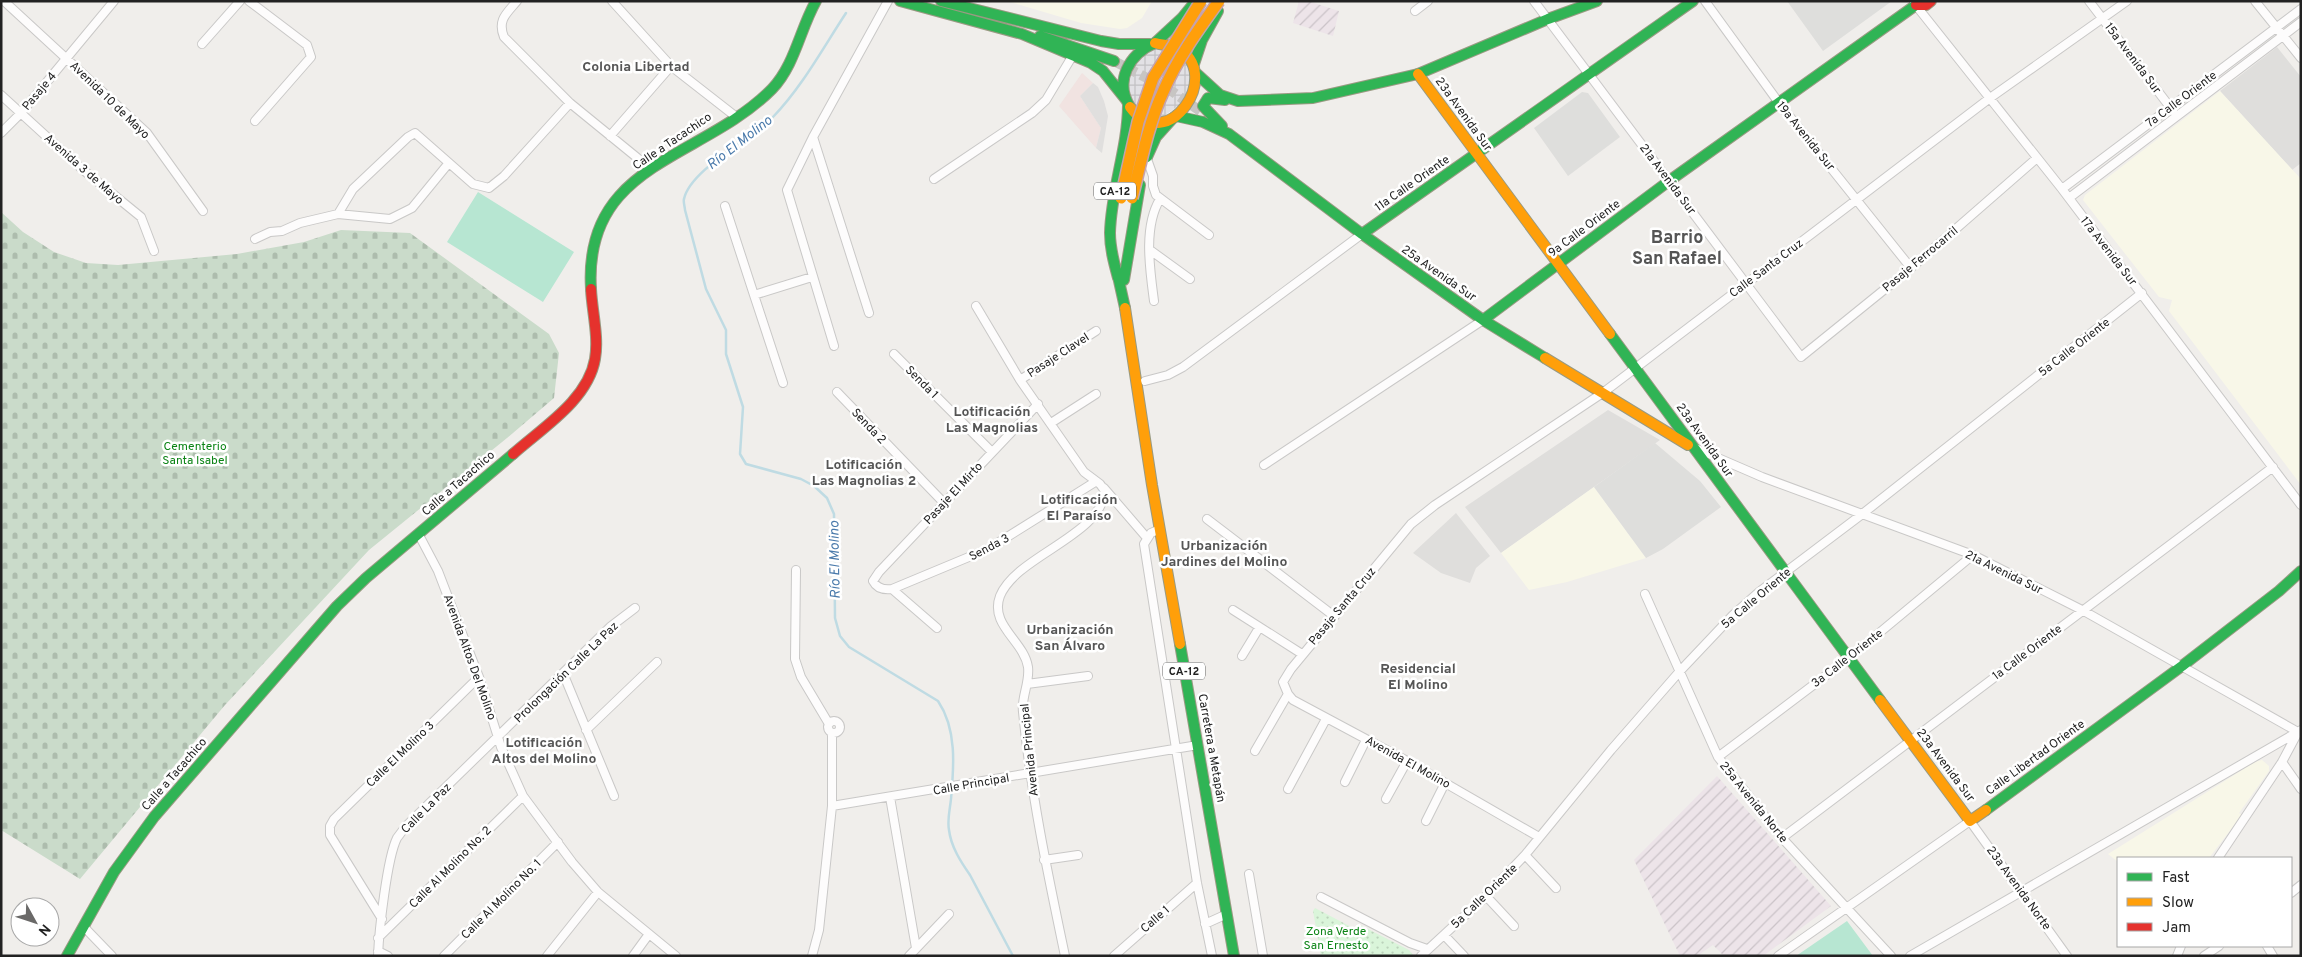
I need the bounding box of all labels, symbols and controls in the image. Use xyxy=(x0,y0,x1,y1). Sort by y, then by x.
street label: 15a Avenida Sur xyxy=(2100,20,2164,98)
street label: Avenida 10 de Mayo xyxy=(66,58,153,143)
district label: Colonia Libertad xyxy=(582,59,690,76)
street label: 7a Calle Oriente xyxy=(2143,68,2220,132)
street label: Pasaje 4 xyxy=(19,69,61,114)
street label: 23a Avenida Sur xyxy=(1431,74,1496,155)
street label: 19a Avenida Sur xyxy=(1772,99,1838,175)
street label: Calle a Tacachico xyxy=(630,109,715,174)
water label: Río El Molino xyxy=(704,112,776,174)
street label: Avenida 3 de Mayo xyxy=(40,131,127,209)
street label: 21a Avenida Sur xyxy=(1635,141,1699,218)
street label: 11a Calle Oriente xyxy=(1372,152,1453,216)
road number: CA-12 xyxy=(1094,182,1136,200)
street label: 9a Calle Oriente xyxy=(1545,196,1624,261)
street label: 17a Avenida Sur xyxy=(2076,214,2140,290)
street label: Pasaje Ferrocarril xyxy=(1879,223,1962,296)
district label: Barrio San Rafael xyxy=(1632,227,1722,271)
street label: Calle Santa Cruz xyxy=(1726,236,1807,302)
street label: 25a Avenida Sur xyxy=(1398,242,1479,306)
street label: 5a Calle Oriente xyxy=(2036,315,2114,381)
street label: Pasaje Clavel xyxy=(1024,330,1093,382)
street label: Senda 1 xyxy=(901,363,941,403)
street label: 23a Avenida Sur xyxy=(1672,400,1737,481)
district label: Lotificación Las Magnolias xyxy=(946,404,1038,437)
street label: Senda 2 xyxy=(847,405,889,448)
park label: Cementerio Santa Isabel xyxy=(162,439,228,469)
street label: Calle a Tacachico xyxy=(419,447,499,520)
district label: Lotificación Las Magnolias 2 xyxy=(812,457,916,490)
street label: Pasaje El Mirto xyxy=(921,459,987,528)
district label: Lotificación El Paraíso xyxy=(1040,492,1118,525)
water label: Río El Molino xyxy=(826,520,845,599)
street label: Senda 3 xyxy=(966,531,1012,565)
district label: Urbanización Jardines del Molino xyxy=(1161,538,1287,571)
street label: 21a Avenida Sur xyxy=(1962,547,2045,599)
street label: Pasaje Santa Cruz xyxy=(1305,564,1380,649)
street label: 5a Calle Oriente xyxy=(1718,565,1795,633)
street label: Avenida Altos Del Molino xyxy=(439,592,499,723)
street label: Prolongación Calle La Paz xyxy=(511,619,622,727)
street label: 1a Calle Oriente xyxy=(1989,621,2066,684)
district label: Urbanización San Álvaro xyxy=(1026,622,1114,655)
street label: 3a Calle Oriente xyxy=(1809,626,1887,692)
district label: Residencial El Molino xyxy=(1380,661,1456,694)
road number: CA-12 xyxy=(1163,662,1205,679)
street label: Carretera a Metapán xyxy=(1194,693,1228,804)
street label: Avenida Principal xyxy=(1017,703,1043,797)
street label: Calle Libertad Oriente xyxy=(1983,716,2088,799)
street label: Calle El Molino 3 xyxy=(363,718,438,791)
street label: 23a Avenida Sur xyxy=(1912,726,1978,806)
street label: Avenida El Molino xyxy=(1362,733,1453,793)
street label: Calle a Tacachico xyxy=(139,734,211,815)
district label: Lotificación Altos del Molino xyxy=(492,735,596,768)
street label: 25a Avenida Norte xyxy=(1715,759,1791,847)
street label: Calle Principal xyxy=(932,770,1011,800)
street label: Calle La Paz xyxy=(398,780,455,837)
street label: Calle Al Molino No. 2 xyxy=(406,823,495,912)
street label: 23a Avenida Norte xyxy=(1982,843,2054,934)
street label: Calle Al Molino No. 1 xyxy=(458,856,545,943)
legend xyxy=(2117,857,2292,947)
street label: 5a Calle Oriente xyxy=(1448,861,1521,933)
text: Fast xyxy=(2162,869,2190,888)
text: Slow xyxy=(2162,894,2194,913)
north arrow xyxy=(10,897,60,947)
street label: Calle 1 xyxy=(1138,903,1174,937)
text: Jam xyxy=(2162,919,2191,938)
text: N xyxy=(34,920,54,939)
park label: Zona Verde San Ernesto xyxy=(1304,924,1369,954)

